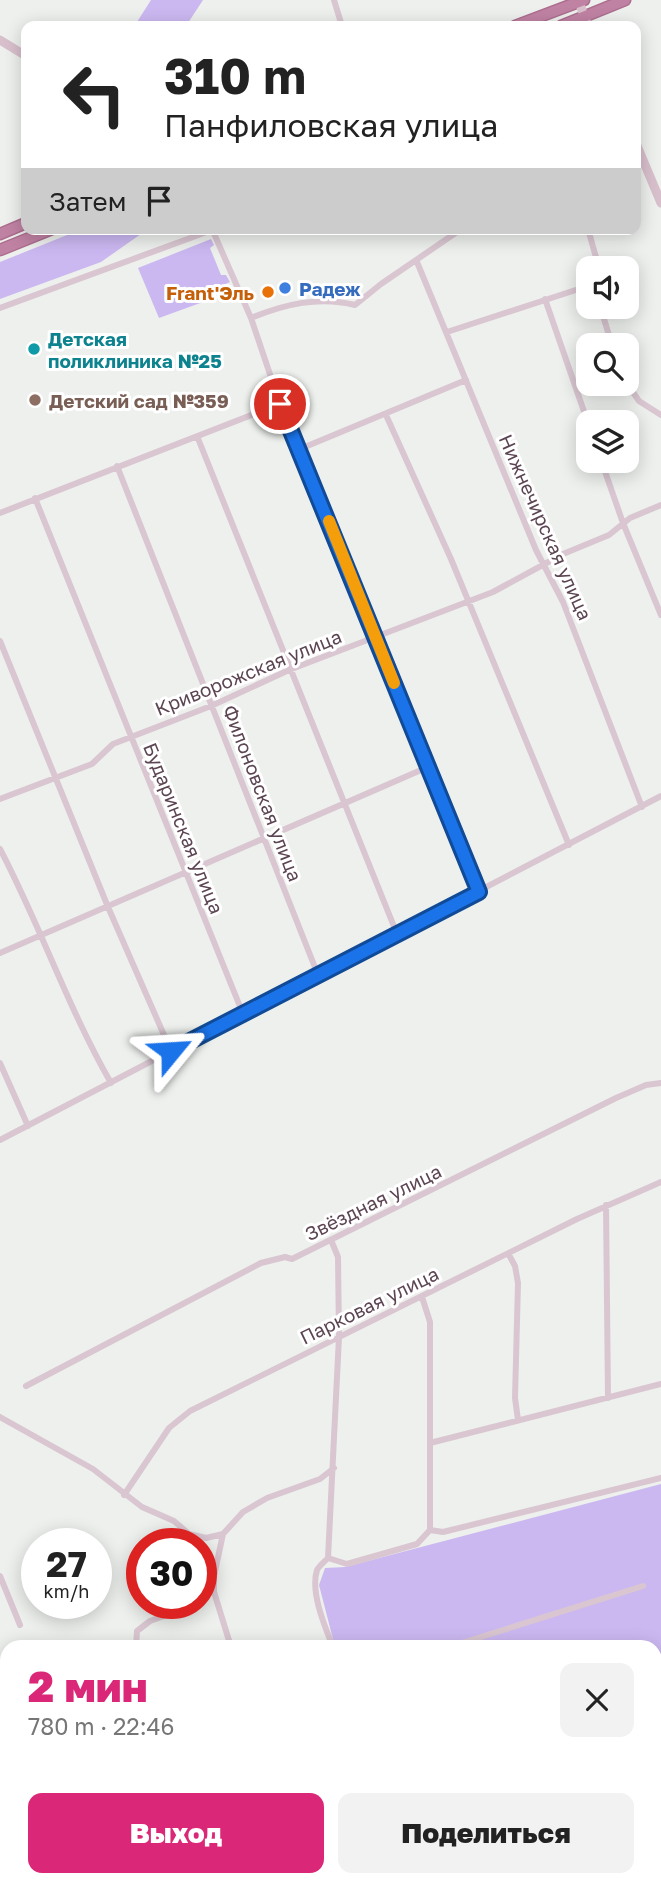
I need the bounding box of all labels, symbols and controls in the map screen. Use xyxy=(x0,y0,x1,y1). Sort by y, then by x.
text: 310 m xyxy=(164,46,306,105)
icon: left xyxy=(49,49,140,140)
text: Панфиловская улица xyxy=(164,106,498,144)
icon: arrive xyxy=(140,182,178,220)
text: Затем xyxy=(49,186,126,217)
map controls xyxy=(576,256,639,473)
button: sound xyxy=(576,256,639,319)
place label: Радеж xyxy=(299,277,361,300)
marker: Радеж xyxy=(277,280,293,296)
place label: Frant'Эль xyxy=(166,281,255,304)
marker: Frant'Эль xyxy=(260,284,276,300)
place label: Детская поликлиника №25 xyxy=(48,327,222,372)
button: search xyxy=(576,333,639,396)
marker: Детская поликлиника №25 xyxy=(26,341,42,357)
pin xyxy=(250,374,310,434)
icon: arrive xyxy=(261,385,299,423)
place label: Детский сад №359 xyxy=(49,389,229,412)
marker: Детский сад №359 xyxy=(27,392,43,408)
button: layers xyxy=(576,410,639,473)
street label: Нижнечирская улица xyxy=(495,431,597,623)
street label: Криворожская улица xyxy=(151,624,345,720)
street label: Филоновская улица xyxy=(219,701,307,885)
street label: Бударинская улица xyxy=(139,739,229,917)
position arrow xyxy=(134,1014,208,1088)
street label: Звёздная улица xyxy=(301,1159,445,1245)
street label: Парковая улица xyxy=(296,1261,442,1349)
speed limit sign: 30 xyxy=(126,1528,217,1619)
text: 27 xyxy=(46,1543,87,1585)
text: km/h xyxy=(44,1580,89,1602)
text: 2 мин xyxy=(28,1661,148,1711)
button: close xyxy=(560,1663,634,1737)
text: 780 m · 22:46 xyxy=(28,1712,175,1740)
button: Выход xyxy=(28,1793,324,1873)
button: Поделиться xyxy=(338,1793,634,1873)

